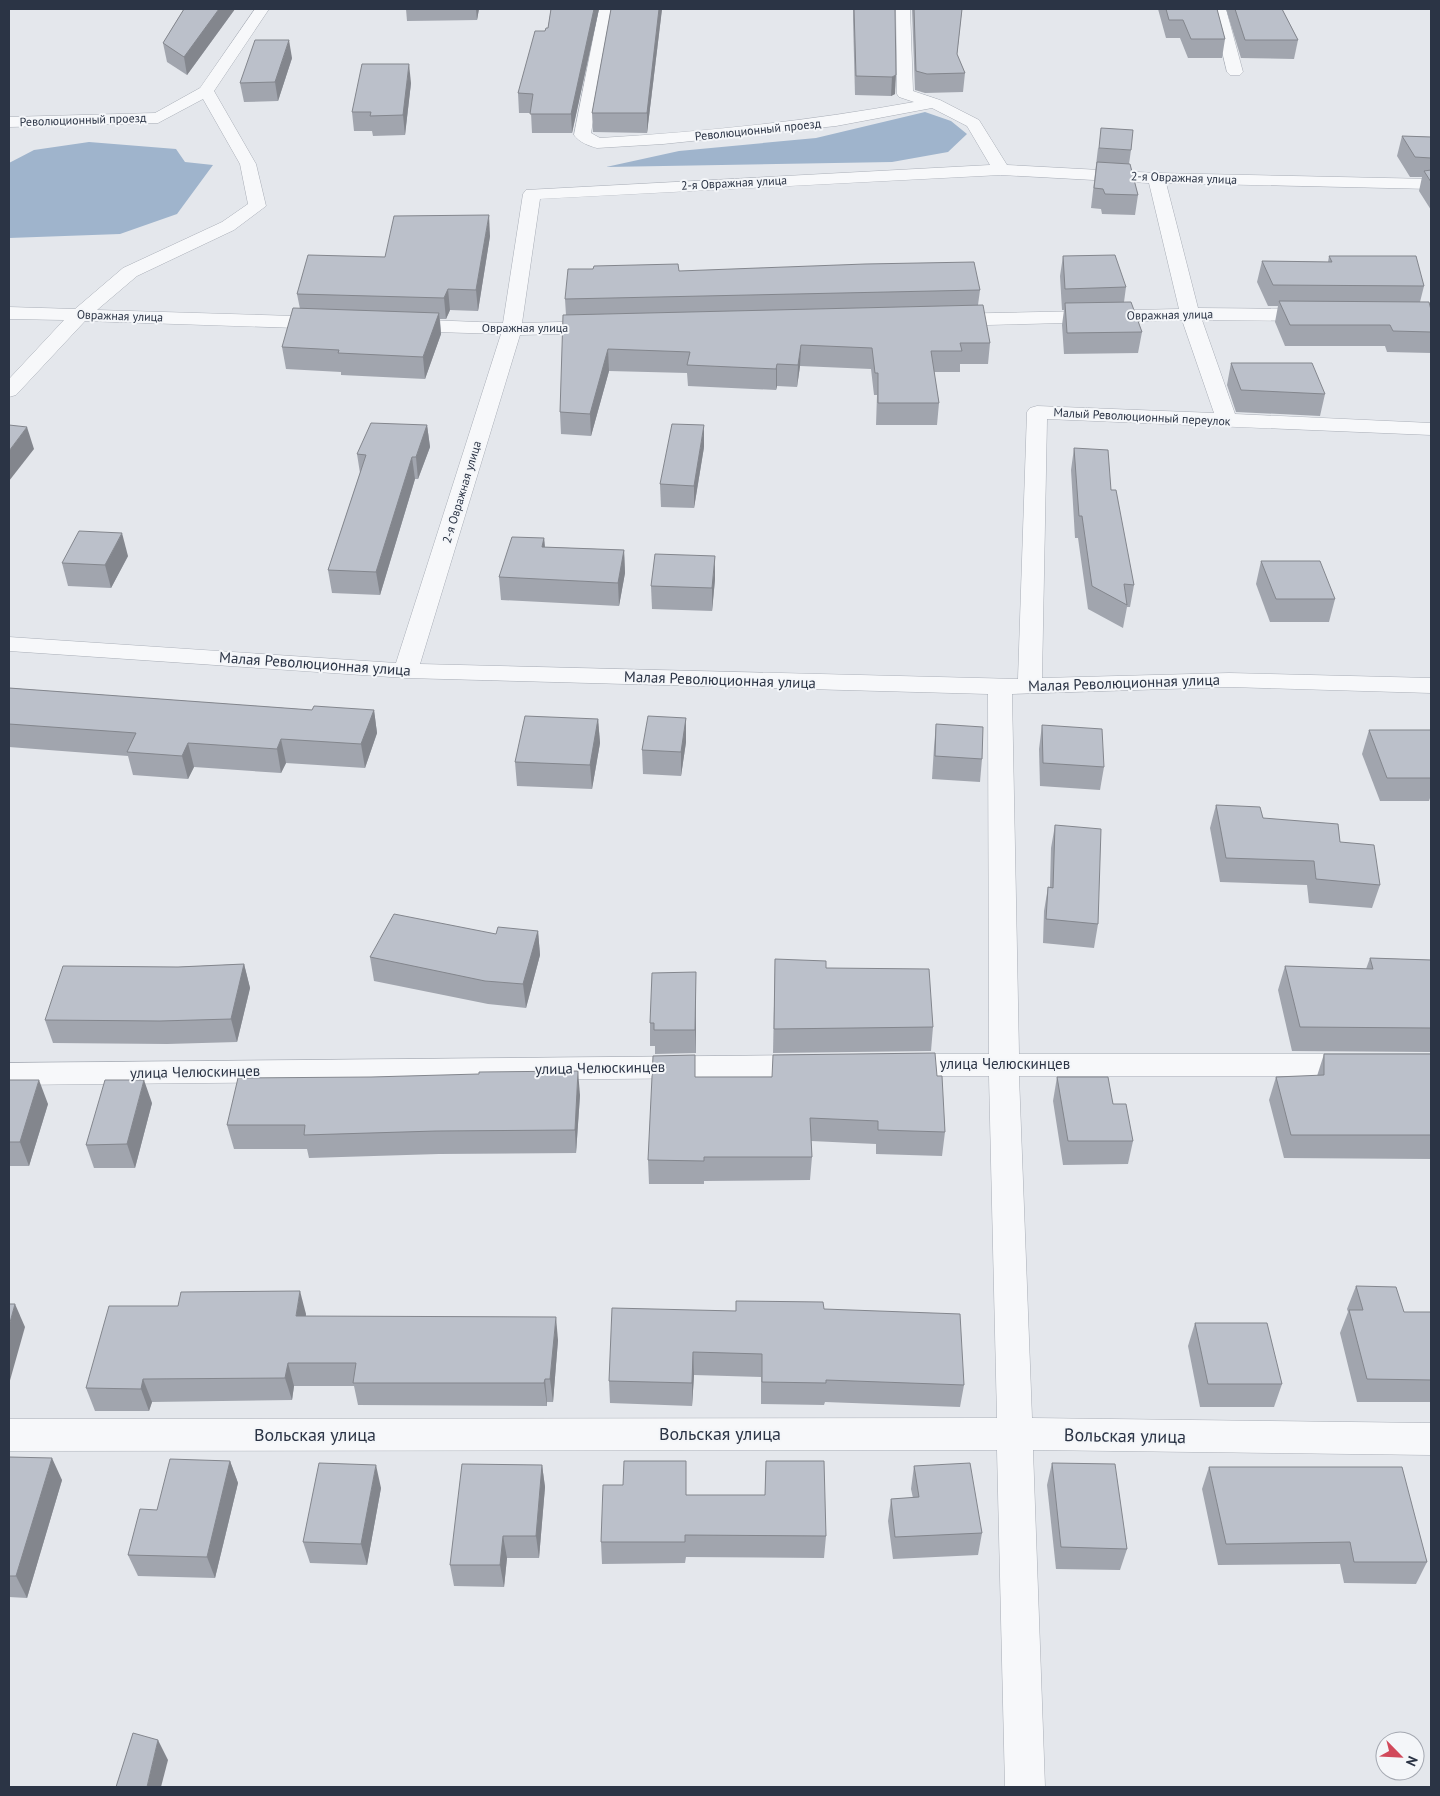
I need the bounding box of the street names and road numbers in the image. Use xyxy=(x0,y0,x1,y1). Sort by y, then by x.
street label: Революционный проезд xyxy=(19,110,147,129)
street label: Революционный проезд xyxy=(694,115,822,144)
street label: 2-я Овражная улица xyxy=(1131,168,1237,187)
street label: 2-я Овражная улица xyxy=(681,172,787,193)
street label: Овражная улица xyxy=(77,306,164,325)
street label: Овражная улица xyxy=(1127,306,1213,323)
street label: Овражная улица xyxy=(482,320,568,335)
street label: Малый Революционный переулок xyxy=(1053,404,1231,429)
street label: 2-я Овражная улица xyxy=(439,439,484,545)
street label: Малая Революционная улица xyxy=(219,647,411,680)
street label: Малая Революционная улица xyxy=(624,667,816,692)
street label: Малая Революционная улица xyxy=(1028,670,1220,695)
street label: улица Челюскинцев xyxy=(940,1054,1070,1073)
street label: улица Челюскинцев xyxy=(535,1057,665,1078)
street label: улица Челюскинцев xyxy=(130,1061,260,1082)
street label: Вольская улица xyxy=(659,1422,781,1445)
street label: Вольская улица xyxy=(254,1423,376,1446)
street label: Вольская улица xyxy=(1064,1423,1186,1448)

